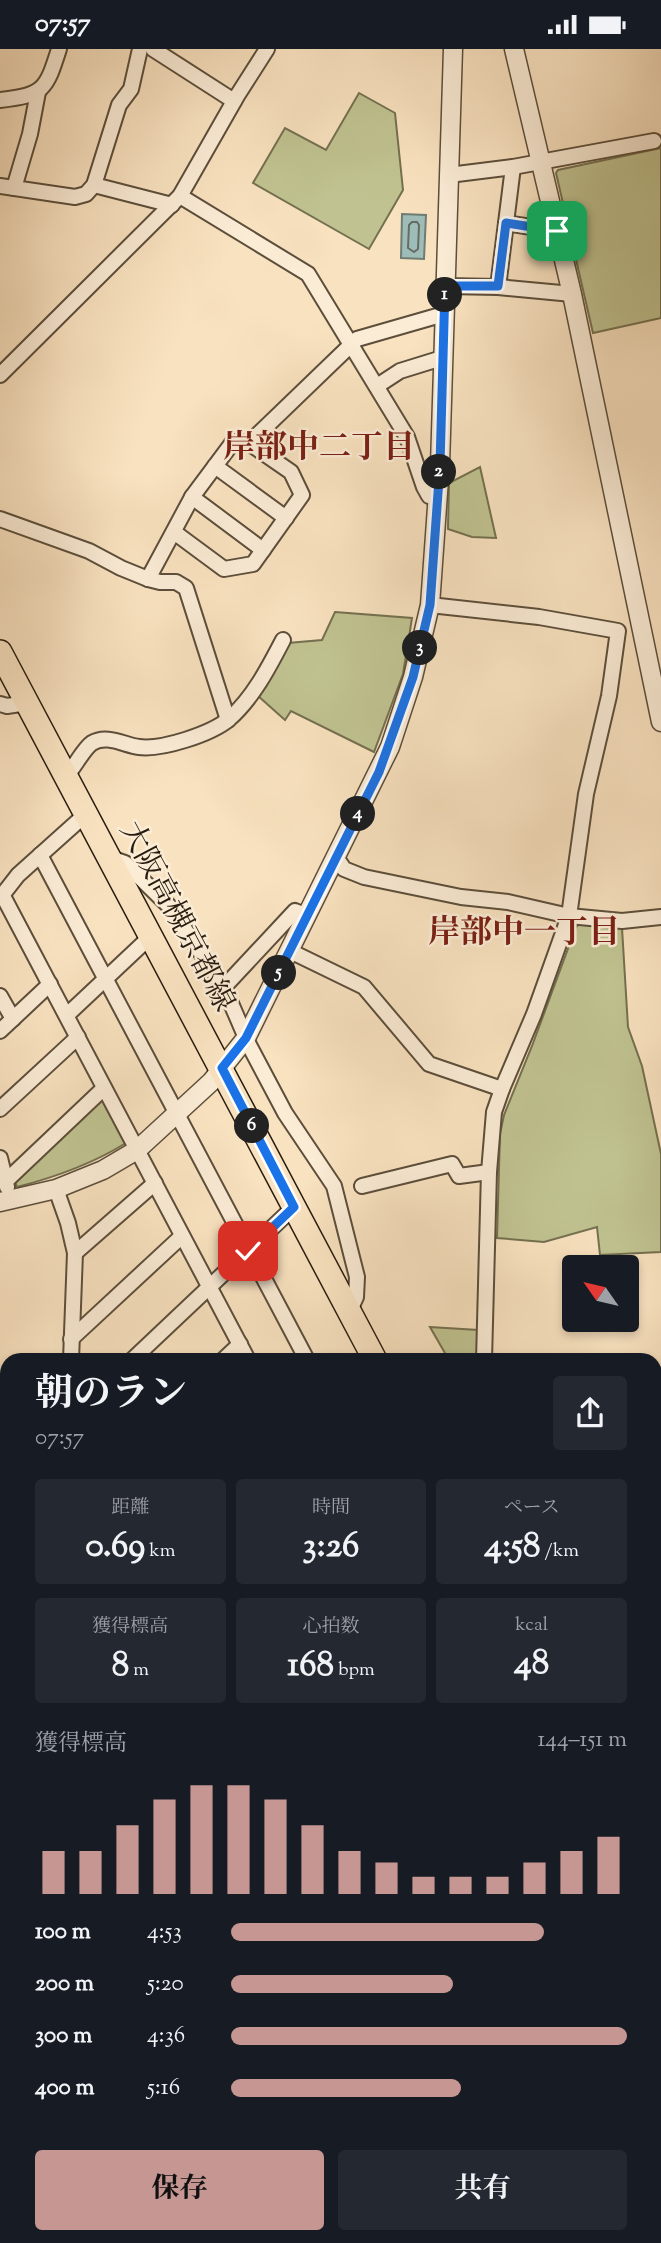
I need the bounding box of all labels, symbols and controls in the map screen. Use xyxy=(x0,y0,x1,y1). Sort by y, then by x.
text: 07:57 xyxy=(35,6,90,43)
pin xyxy=(527,201,587,261)
icon: arrive xyxy=(538,212,576,250)
pin: 1 xyxy=(428,278,462,313)
text: 1 xyxy=(441,281,448,308)
district label: 岸部中二丁目 xyxy=(223,426,415,472)
pin: 2 xyxy=(422,455,457,489)
text: 2 xyxy=(434,458,443,485)
pin: 3 xyxy=(402,631,438,665)
text: 3 xyxy=(416,634,423,661)
pin: 4 xyxy=(340,797,376,831)
text: 4 xyxy=(353,800,362,827)
street label: 大阪高槻京都線 xyxy=(108,814,244,1020)
district label: 岸部中一丁目 xyxy=(428,911,620,957)
pin: 5 xyxy=(262,955,296,991)
text: 5 xyxy=(275,959,282,986)
pin: 6 xyxy=(234,1109,270,1143)
text: 6 xyxy=(247,1112,256,1139)
pin xyxy=(218,1221,278,1281)
icon: check xyxy=(229,1232,267,1270)
north arrow xyxy=(562,1255,639,1332)
map controls xyxy=(562,1255,639,1332)
text: 朝のラン xyxy=(35,1369,187,1423)
button: share xyxy=(553,1376,627,1450)
text: 07:57 xyxy=(35,1422,84,1455)
text: 距離 xyxy=(111,1495,149,1522)
text: 時間 xyxy=(312,1495,350,1522)
text: ペース xyxy=(504,1495,560,1522)
text: 0.69 xyxy=(85,1522,145,1573)
text: 3:26 xyxy=(302,1522,360,1573)
text: 4:58 xyxy=(484,1522,541,1573)
text: km xyxy=(145,1538,175,1565)
text: /km xyxy=(541,1538,579,1565)
text: kcal xyxy=(515,1612,548,1639)
text: 獲得標高 xyxy=(92,1614,168,1641)
text: 心拍数 xyxy=(302,1614,360,1641)
text: 48 xyxy=(514,1639,549,1690)
text: 8 xyxy=(112,1641,129,1692)
text: 168 xyxy=(287,1641,334,1692)
text: m xyxy=(129,1657,149,1684)
text: bpm xyxy=(334,1657,375,1684)
text: 144–151 m xyxy=(538,1724,627,1757)
text: 獲得標高 xyxy=(35,1728,127,1761)
text: 100 m xyxy=(35,1916,91,1949)
text: 4:53 xyxy=(147,1916,182,1949)
text: 200 m xyxy=(35,1968,94,2001)
text: 5:20 xyxy=(147,1968,184,2001)
text: 300 m xyxy=(35,2020,92,2053)
text: 4:36 xyxy=(147,2020,185,2053)
text: 400 m xyxy=(35,2072,95,2105)
text: 5:16 xyxy=(147,2072,180,2105)
button: 保存 xyxy=(35,2150,324,2230)
button: 共有 xyxy=(338,2150,627,2230)

